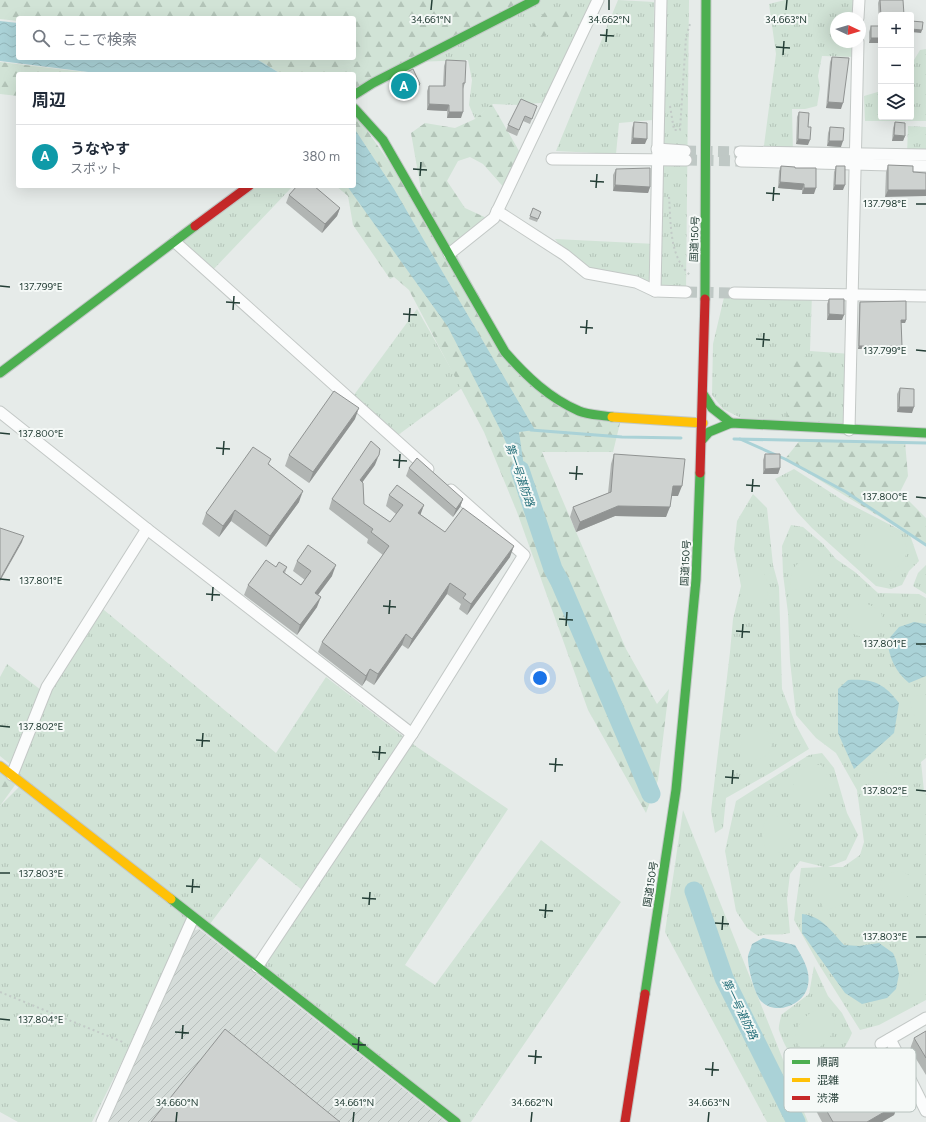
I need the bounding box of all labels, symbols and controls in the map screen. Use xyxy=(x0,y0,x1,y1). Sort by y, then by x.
north arrow xyxy=(830,12,866,48)
map controls xyxy=(878,12,914,120)
button: + xyxy=(878,12,914,48)
text: 34.661°N xyxy=(411,13,451,26)
text: 34.662°N xyxy=(588,13,630,26)
text: 34.663°N xyxy=(765,13,807,26)
search box xyxy=(16,16,356,60)
icon: search xyxy=(30,27,52,49)
text: ここで検索 xyxy=(62,31,137,49)
button: − xyxy=(878,48,914,84)
pin: A xyxy=(391,71,417,101)
button: layers xyxy=(878,84,914,120)
text: 周辺 xyxy=(32,90,66,110)
text: うなやす xyxy=(70,140,130,158)
text: A xyxy=(40,149,50,164)
text: 380 m xyxy=(302,149,340,164)
text: スポット xyxy=(70,161,122,176)
text: 137.798°E xyxy=(863,197,907,210)
street label: 国道150号 xyxy=(687,216,702,262)
text: 137.799°E xyxy=(19,280,63,293)
text: 137.799°E xyxy=(863,344,907,357)
text: 137.800°E xyxy=(18,427,64,440)
water label: 第一号湛防路 xyxy=(503,442,537,509)
text: 137.800°E xyxy=(862,490,908,503)
street label: 国道150号 xyxy=(678,540,693,586)
text: 137.801°E xyxy=(19,574,63,587)
text: 137.801°E xyxy=(863,637,907,650)
your location xyxy=(530,668,550,688)
text: 137.802°E xyxy=(19,720,63,733)
text: 137.802°E xyxy=(863,784,907,797)
street label: 国道150号 xyxy=(640,860,661,908)
text: 137.803°E xyxy=(19,867,63,880)
text: 137.803°E xyxy=(863,930,907,943)
water label: 第一号湛防路 xyxy=(719,977,760,1043)
text: 137.804°E xyxy=(18,1013,64,1026)
legend xyxy=(784,1048,916,1112)
text: 順調 xyxy=(817,1056,839,1069)
text: 混雑 xyxy=(817,1074,839,1087)
text: 渋滞 xyxy=(817,1092,839,1105)
text: 34.660°N xyxy=(156,1096,198,1109)
text: 34.661°N xyxy=(334,1096,374,1109)
text: 34.662°N xyxy=(511,1096,553,1109)
text: 34.663°N xyxy=(688,1096,730,1109)

